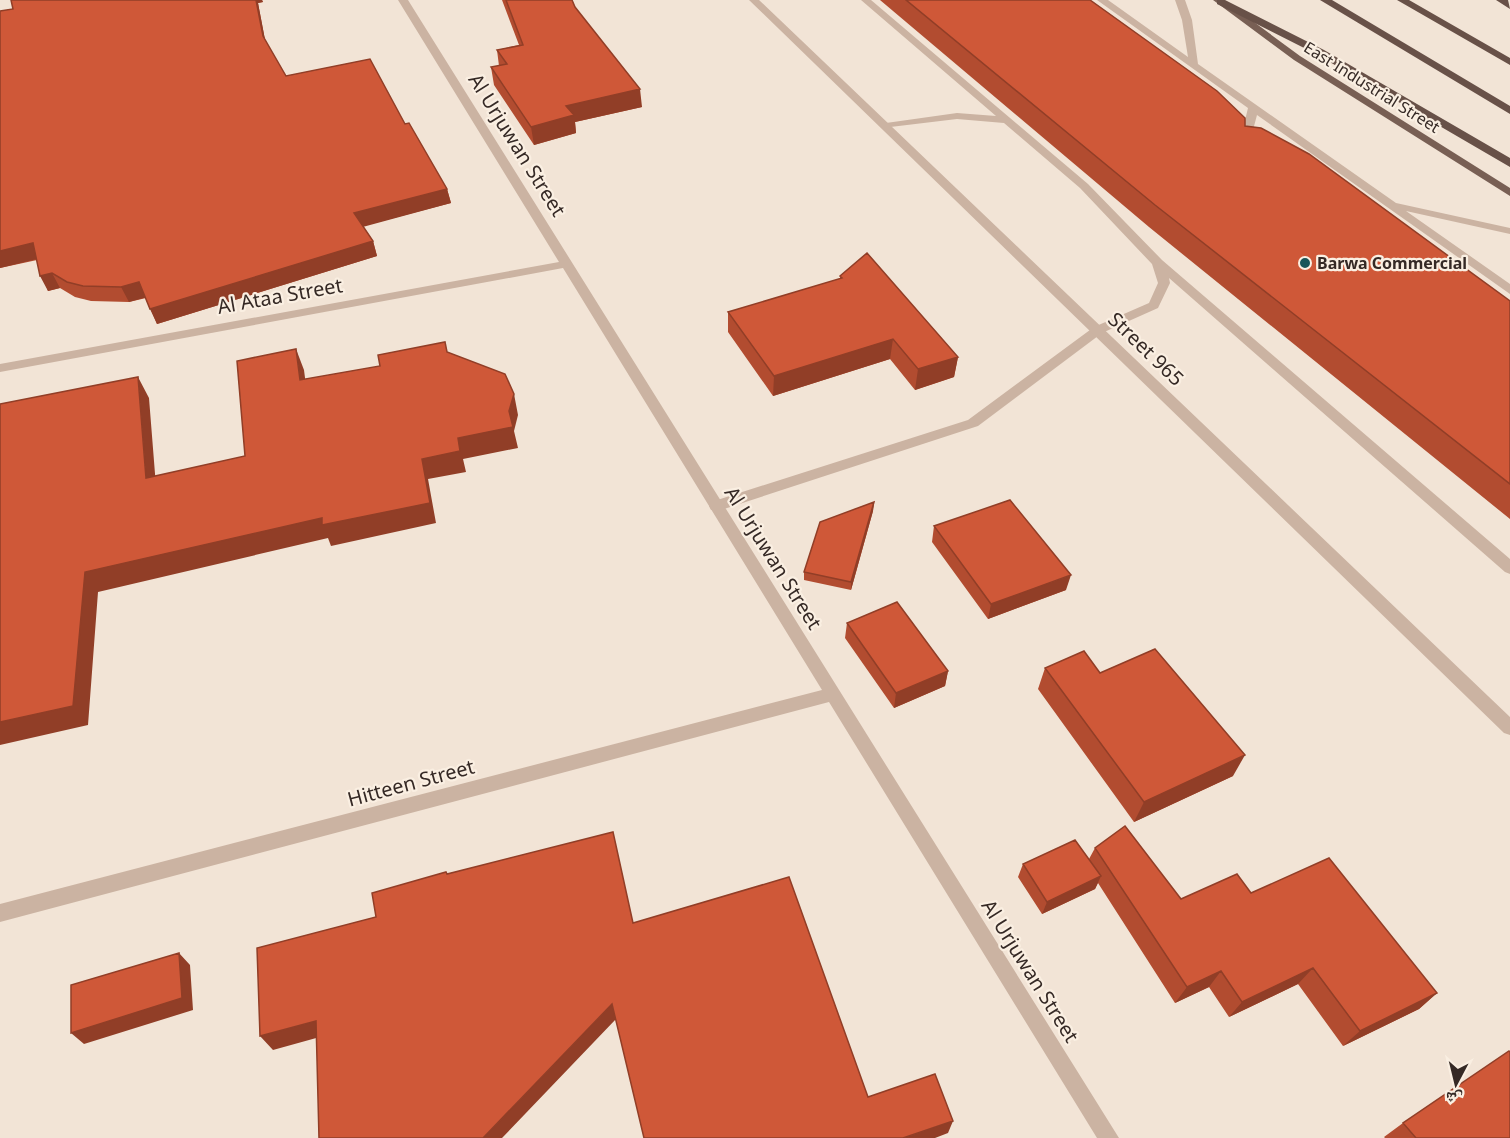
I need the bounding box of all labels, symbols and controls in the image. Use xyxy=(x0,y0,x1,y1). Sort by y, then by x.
street label: East Industrial Street xyxy=(1300,36,1444,138)
street label: Al Urjuwan Street xyxy=(463,68,572,221)
place label: Barwa Commercial xyxy=(1317,252,1467,274)
marker: Barwa Commercial xyxy=(1298,256,1312,270)
street label: Al Ataa Street xyxy=(215,271,345,320)
street label: Street 965 xyxy=(1103,306,1190,391)
street label: Al Urjuwan Street xyxy=(719,481,828,634)
street label: Hitteen Street xyxy=(344,753,477,812)
street label: Al Urjuwan Street xyxy=(976,894,1085,1047)
north arrow xyxy=(1426,1054,1486,1114)
text: ش xyxy=(1444,1087,1464,1111)

